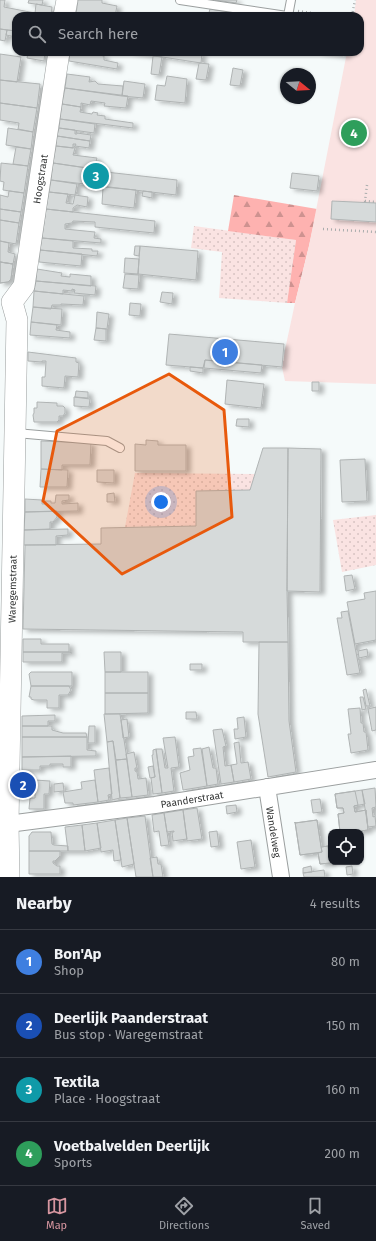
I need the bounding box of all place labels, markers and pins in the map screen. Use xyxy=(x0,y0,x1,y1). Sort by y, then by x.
pin: 4 xyxy=(341,118,367,148)
pin: 3 xyxy=(83,161,109,191)
pin: 1 xyxy=(212,337,238,367)
pin: 2 xyxy=(10,770,36,800)

